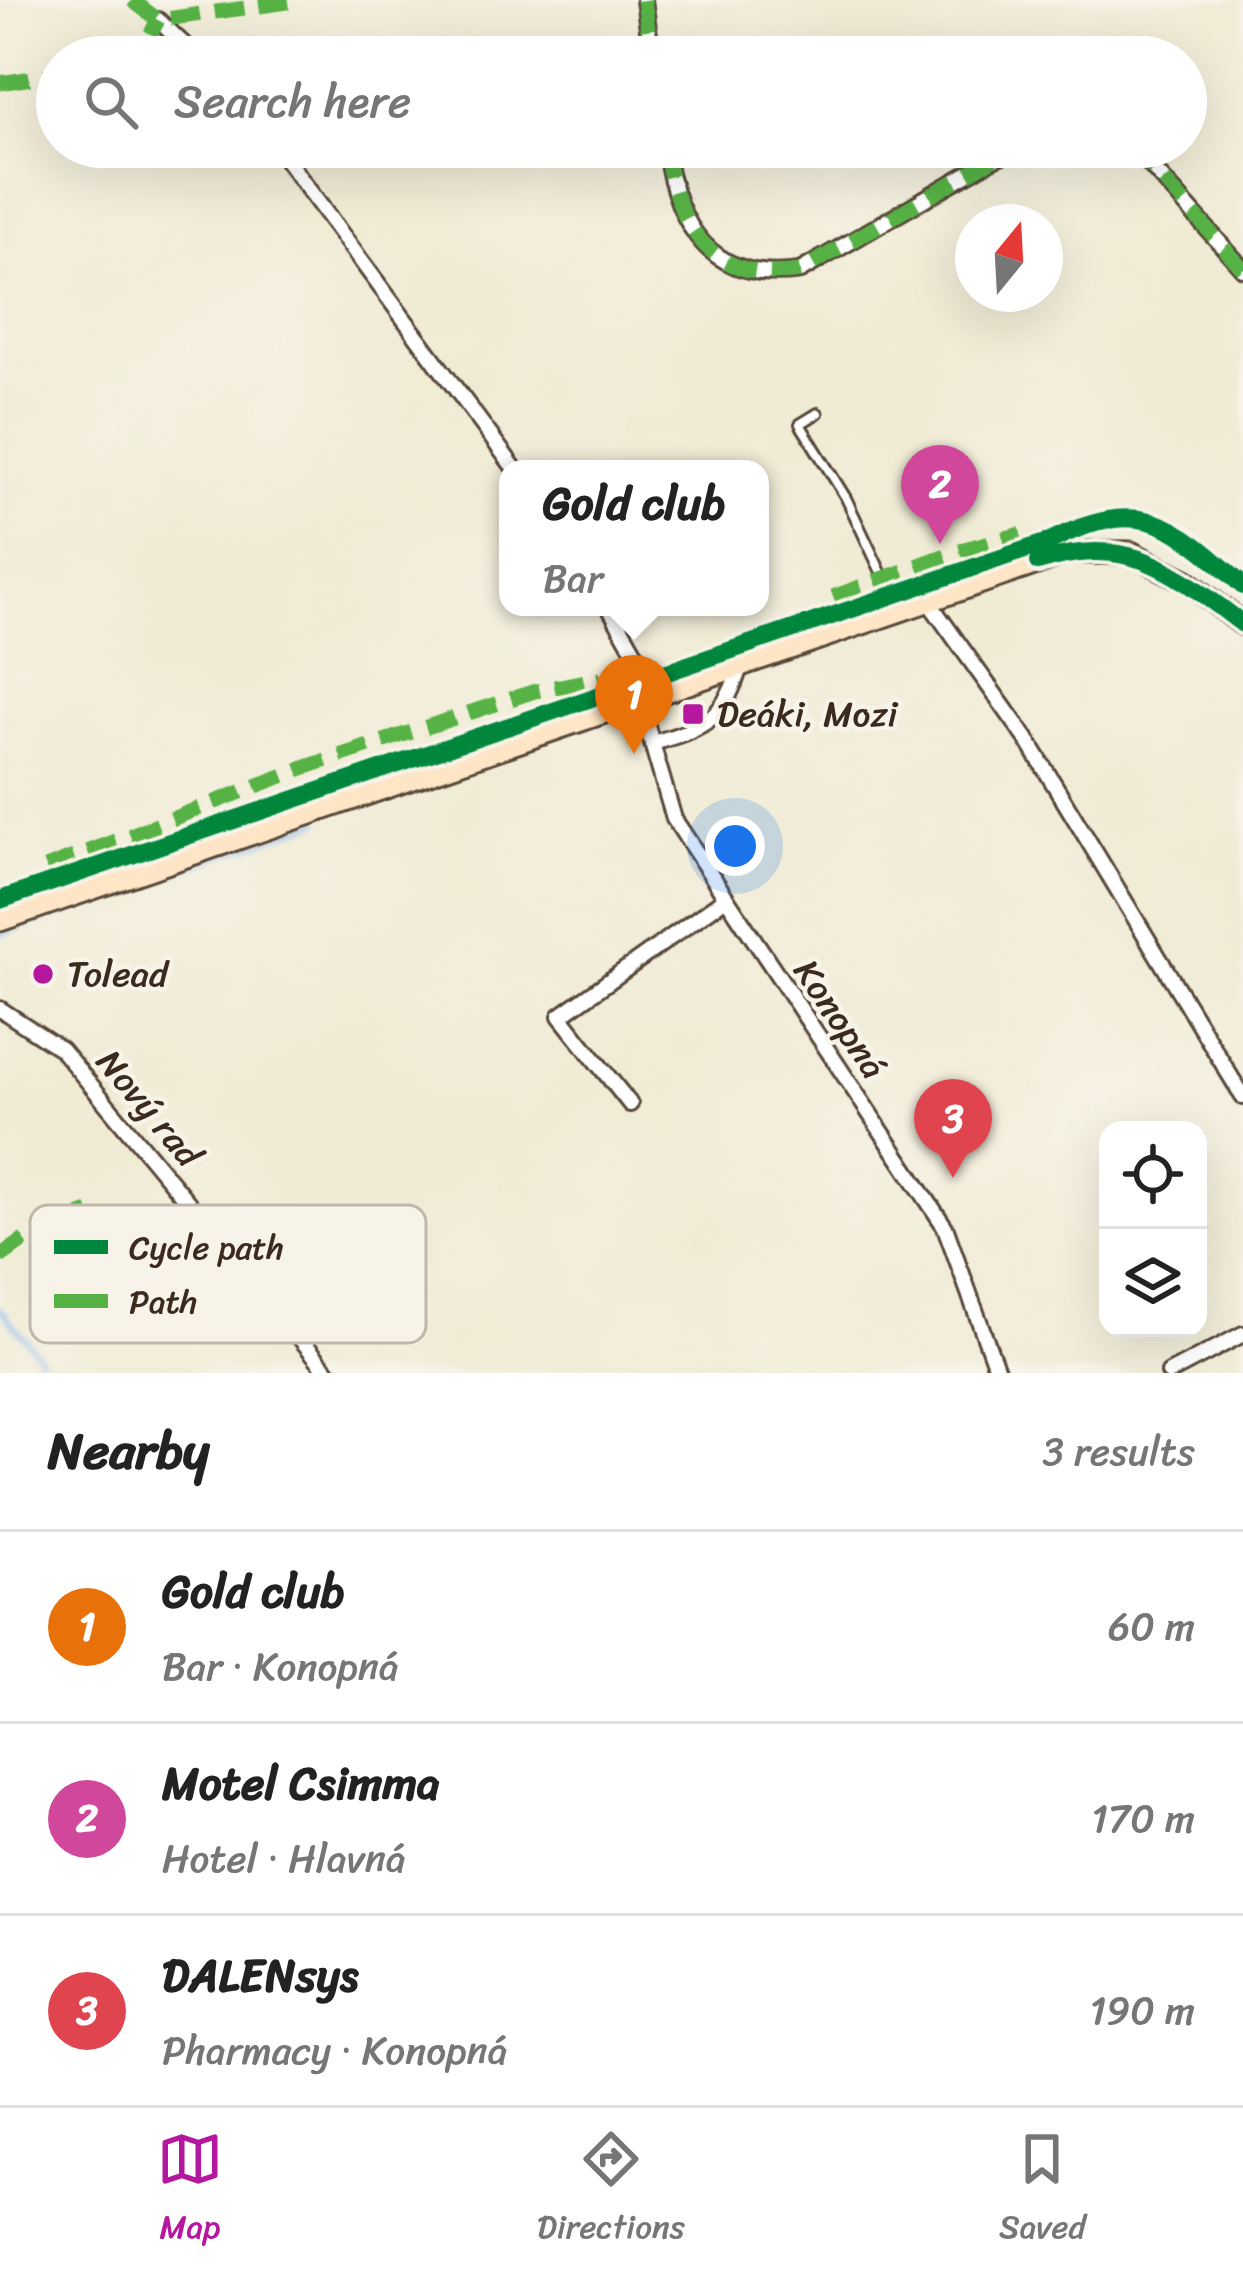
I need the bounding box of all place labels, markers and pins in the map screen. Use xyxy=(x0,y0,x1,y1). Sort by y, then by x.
pin: 2 xyxy=(901,445,979,544)
pin: 1 xyxy=(595,655,673,754)
place label: Deáki, Mozi xyxy=(717,682,898,746)
marker: Deáki, Mozi xyxy=(680,701,706,727)
place label: Tolead xyxy=(67,942,170,1006)
marker: Tolead xyxy=(30,961,56,987)
pin: 3 xyxy=(914,1079,992,1178)

